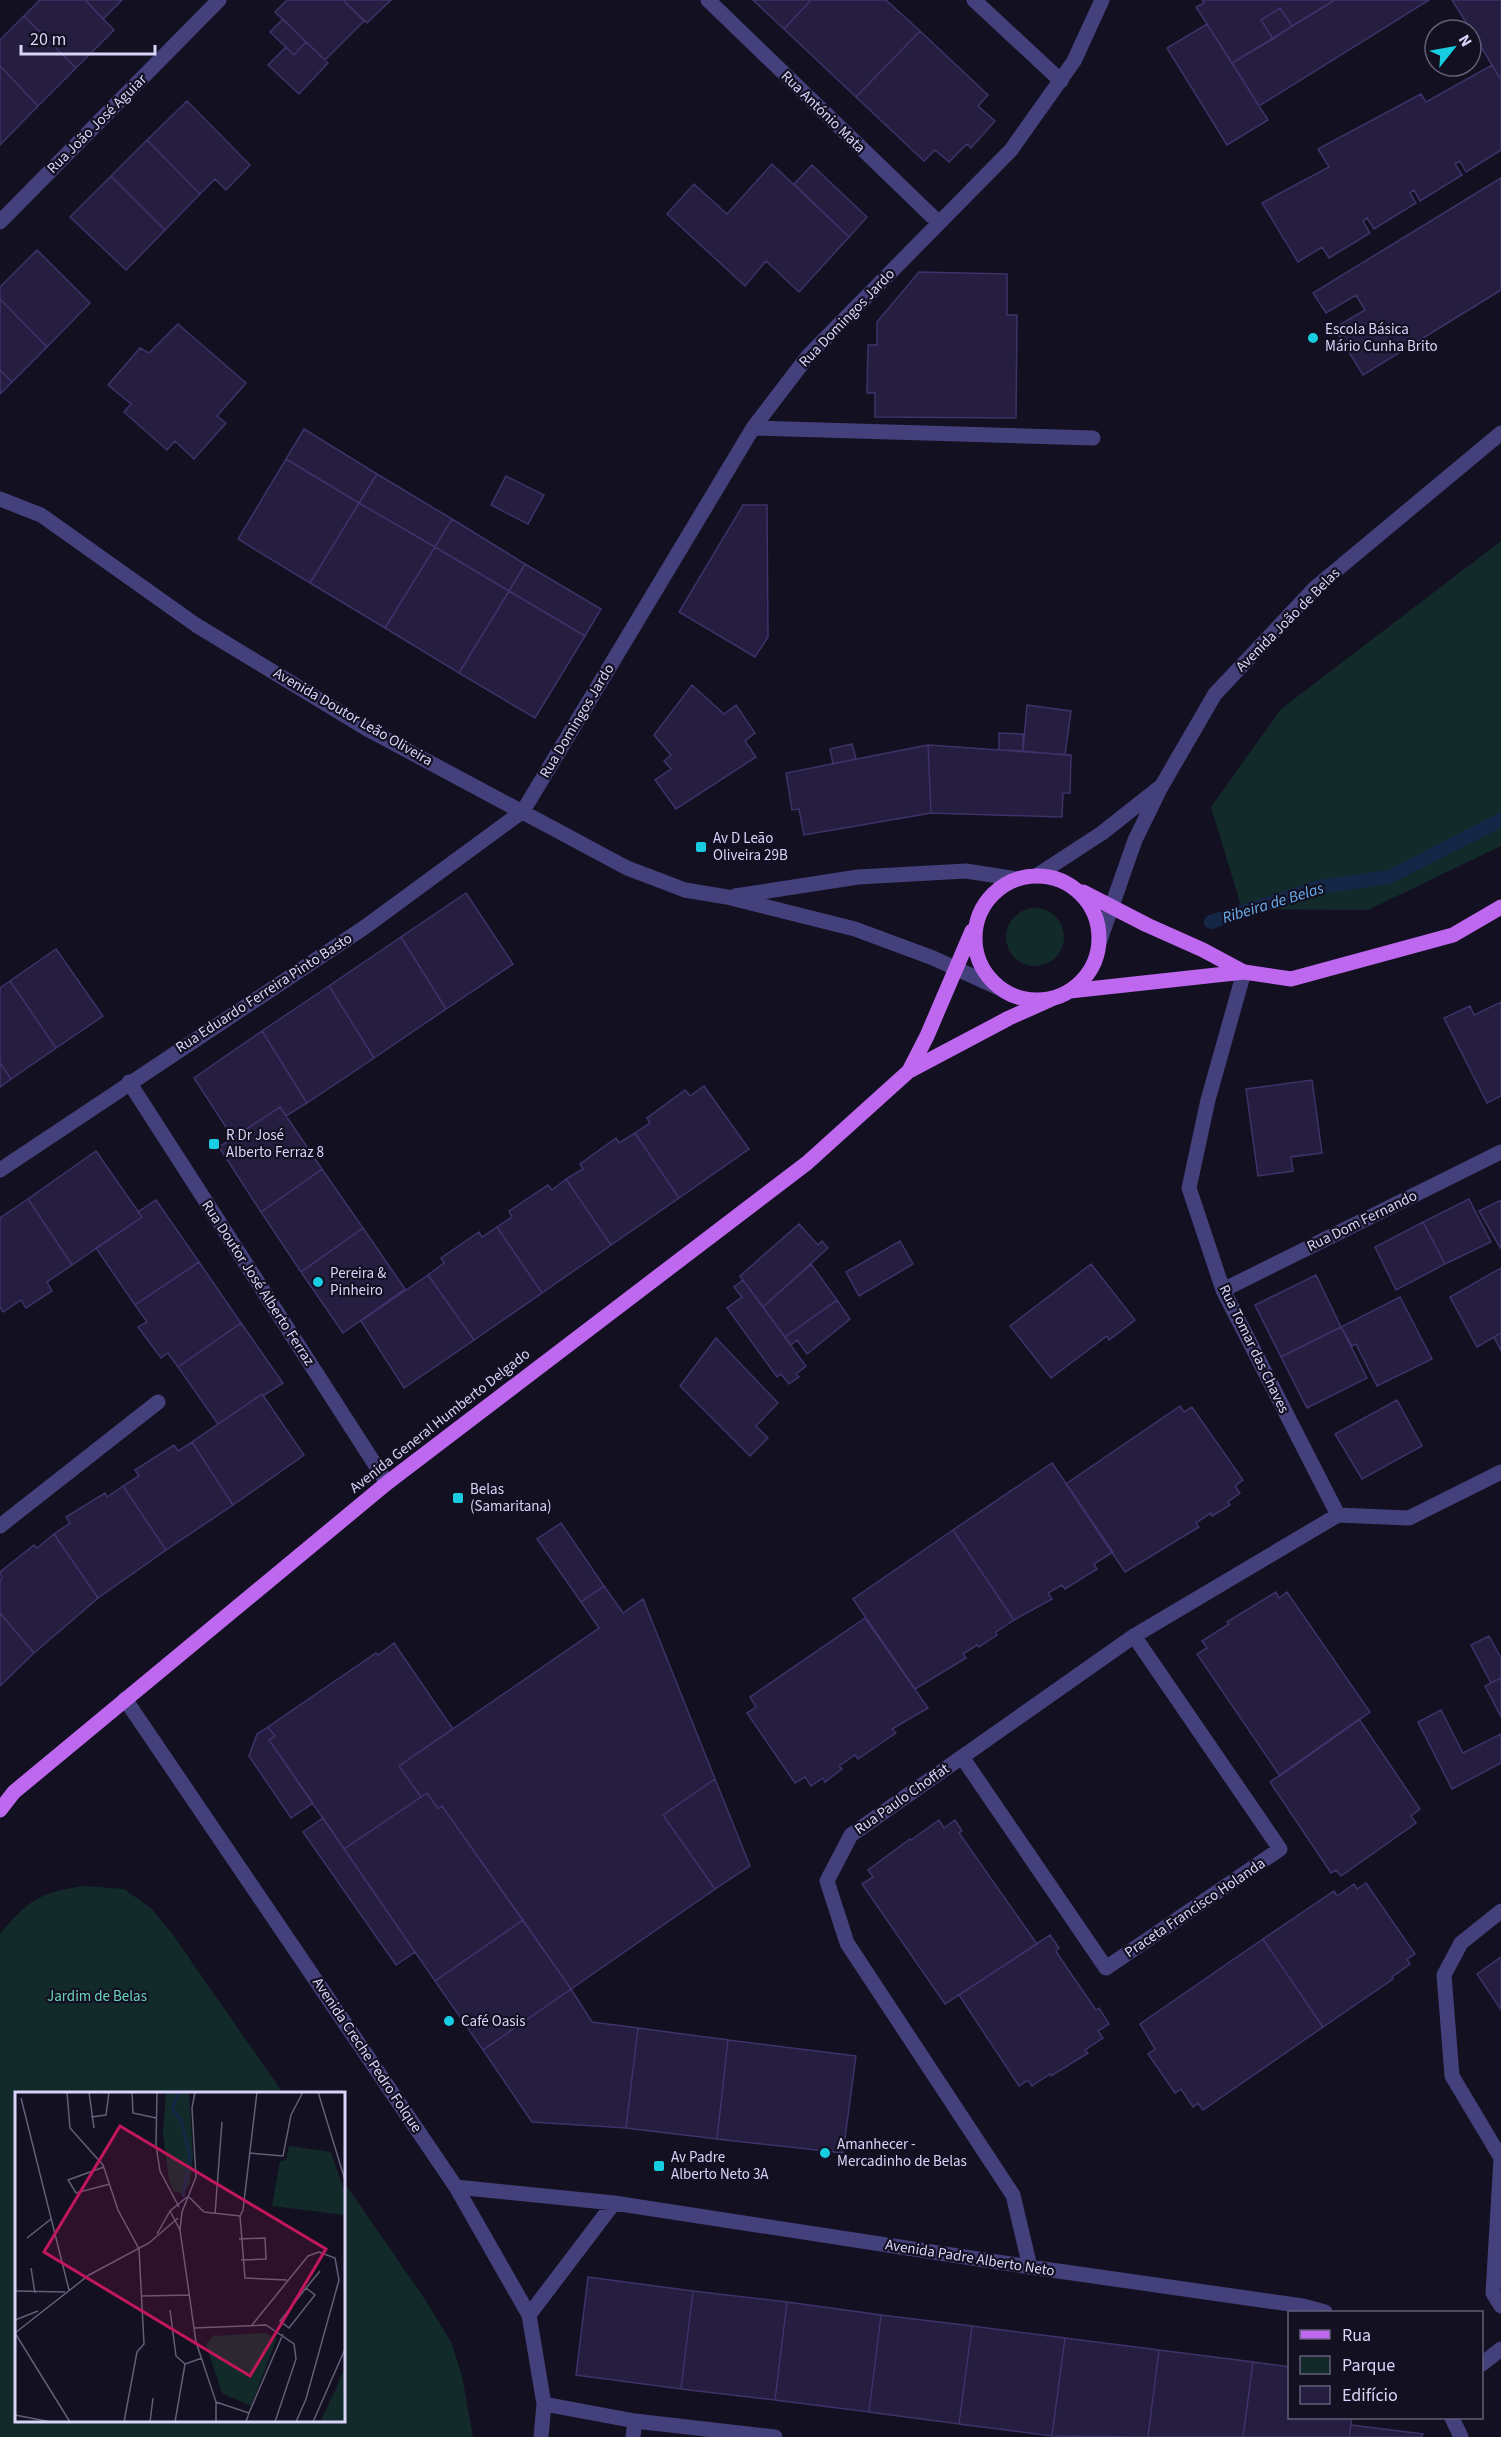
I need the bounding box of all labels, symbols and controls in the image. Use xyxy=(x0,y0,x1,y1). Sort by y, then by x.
scale bar xyxy=(21,18,154,56)
north arrow xyxy=(1423,18,1483,78)
text: 20 m xyxy=(30,27,66,52)
text: N xyxy=(1453,31,1477,51)
street label: Rua António Mata xyxy=(776,66,870,158)
street label: Rua João José Aguiar xyxy=(42,69,152,179)
street label: Rua Domingos Jardo xyxy=(794,264,900,372)
place label: Escola Básica Mário Cunha Brito xyxy=(1325,319,1438,357)
marker: Escola Básica Mário Cunha Brito xyxy=(1306,331,1320,345)
street label: Avenida João de Belas xyxy=(1231,563,1345,677)
street label: Rua Domingos Jardo xyxy=(535,660,619,782)
street label: Avenida Doutor Leão Oliveira xyxy=(269,663,437,771)
place label: Av D Leão Oliveira 29B xyxy=(713,828,788,866)
marker: Av D Leão Oliveira 29B xyxy=(694,840,708,854)
water label: Ribeira de Belas xyxy=(1220,877,1327,929)
street label: Rua Eduardo Ferreira Pinto Basto xyxy=(172,928,356,1058)
place label: R Dr José Alberto Ferraz 8 xyxy=(226,1125,324,1163)
marker: R Dr José Alberto Ferraz 8 xyxy=(207,1137,221,1151)
street label: Rua Dom Fernando xyxy=(1303,1185,1421,1257)
street label: Rua Doutor José Alberto Ferraz xyxy=(196,1196,320,1370)
place label: Pereira & Pinheiro xyxy=(330,1263,386,1301)
marker: Pereira & Pinheiro xyxy=(311,1275,325,1289)
street label: Rua Tomar das Chaves xyxy=(1214,1281,1294,1417)
street label: Avenida General Humberto Delgado xyxy=(345,1344,535,1498)
place label: Belas (Samaritana) xyxy=(470,1479,552,1517)
marker: Belas (Samaritana) xyxy=(451,1491,465,1505)
street label: Rua Paulo Choffat xyxy=(850,1758,954,1840)
street label: Praceta Francisco Holanda xyxy=(1120,1853,1270,1963)
street label: Avenida Creche Pedro Folque xyxy=(307,1973,427,2137)
park label: Jardim de Belas xyxy=(47,1986,147,2007)
place label: Café Oasis xyxy=(461,2011,526,2032)
marker: Café Oasis xyxy=(442,2014,456,2028)
inset map xyxy=(15,2092,345,2422)
place label: Amanhecer - Mercadinho de Belas xyxy=(837,2134,967,2172)
marker: Amanhecer - Mercadinho de Belas xyxy=(818,2146,832,2160)
place label: Av Padre Alberto Neto 3A xyxy=(671,2147,769,2185)
marker: Av Padre Alberto Neto 3A xyxy=(652,2159,666,2173)
street label: Avenida Padre Alberto Neto xyxy=(884,2234,1056,2282)
legend xyxy=(1288,2311,1483,2419)
text: Rua xyxy=(1342,2323,1371,2348)
text: Parque xyxy=(1342,2353,1395,2378)
text: Edifício xyxy=(1342,2383,1398,2408)

